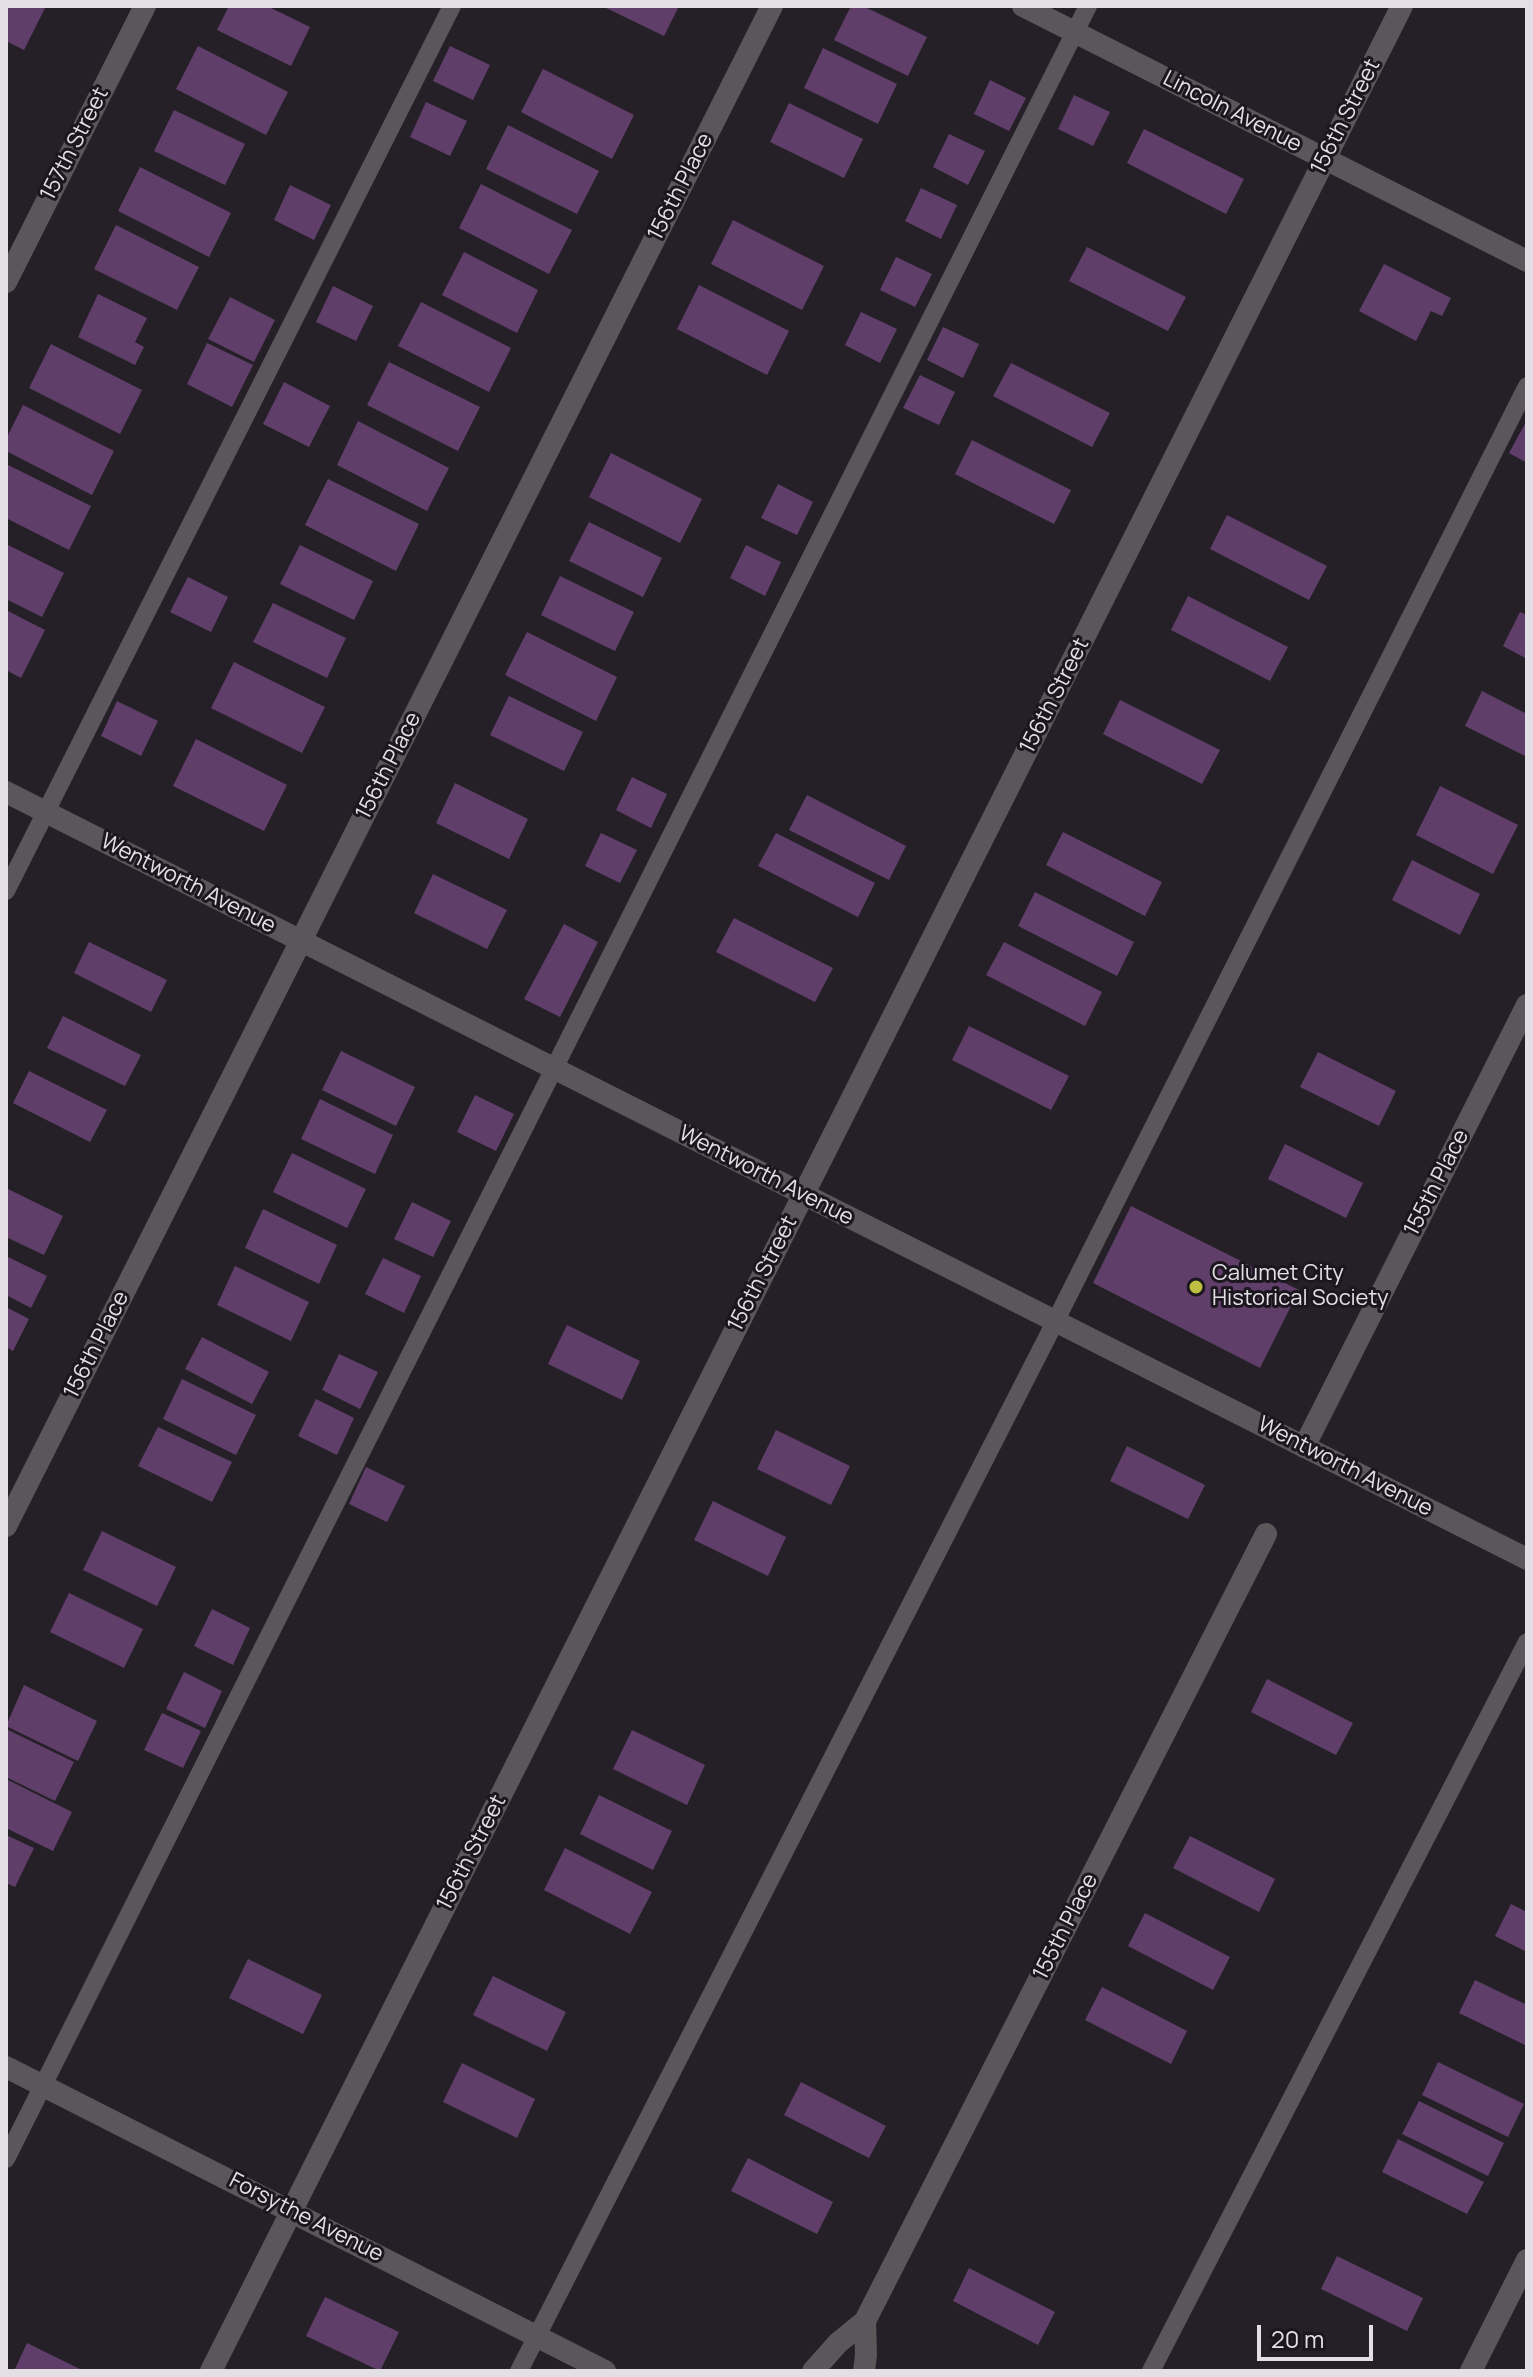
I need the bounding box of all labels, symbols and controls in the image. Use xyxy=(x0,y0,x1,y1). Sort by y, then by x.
street label: 156th Street xyxy=(1306,55,1386,179)
street label: Lincoln Avenue xyxy=(1158,66,1306,158)
street label: 157th Street xyxy=(35,83,115,205)
street label: 156th Place xyxy=(643,129,719,245)
street label: 156th Street xyxy=(1015,634,1095,758)
street label: 156th Place xyxy=(351,708,427,824)
street label: Wentworth Avenue xyxy=(96,829,280,939)
street label: Wentworth Avenue xyxy=(674,1121,858,1231)
street label: 155th Place xyxy=(1399,1125,1475,1241)
street label: 156th Street xyxy=(723,1212,803,1336)
place label: Calumet City Historical Society xyxy=(1212,1261,1389,1312)
marker: Calumet City Historical Society xyxy=(1187,1278,1205,1296)
street label: 156th Place xyxy=(59,1287,135,1403)
street label: Wentworth Avenue xyxy=(1253,1412,1437,1522)
street label: 156th Street xyxy=(432,1791,512,1915)
street label: 155th Place xyxy=(1028,1869,1104,1985)
street label: Forsythe Avenue xyxy=(225,2168,387,2268)
scale bar xyxy=(1261,2309,1377,2359)
text: 20 m xyxy=(1271,2322,1324,2355)

